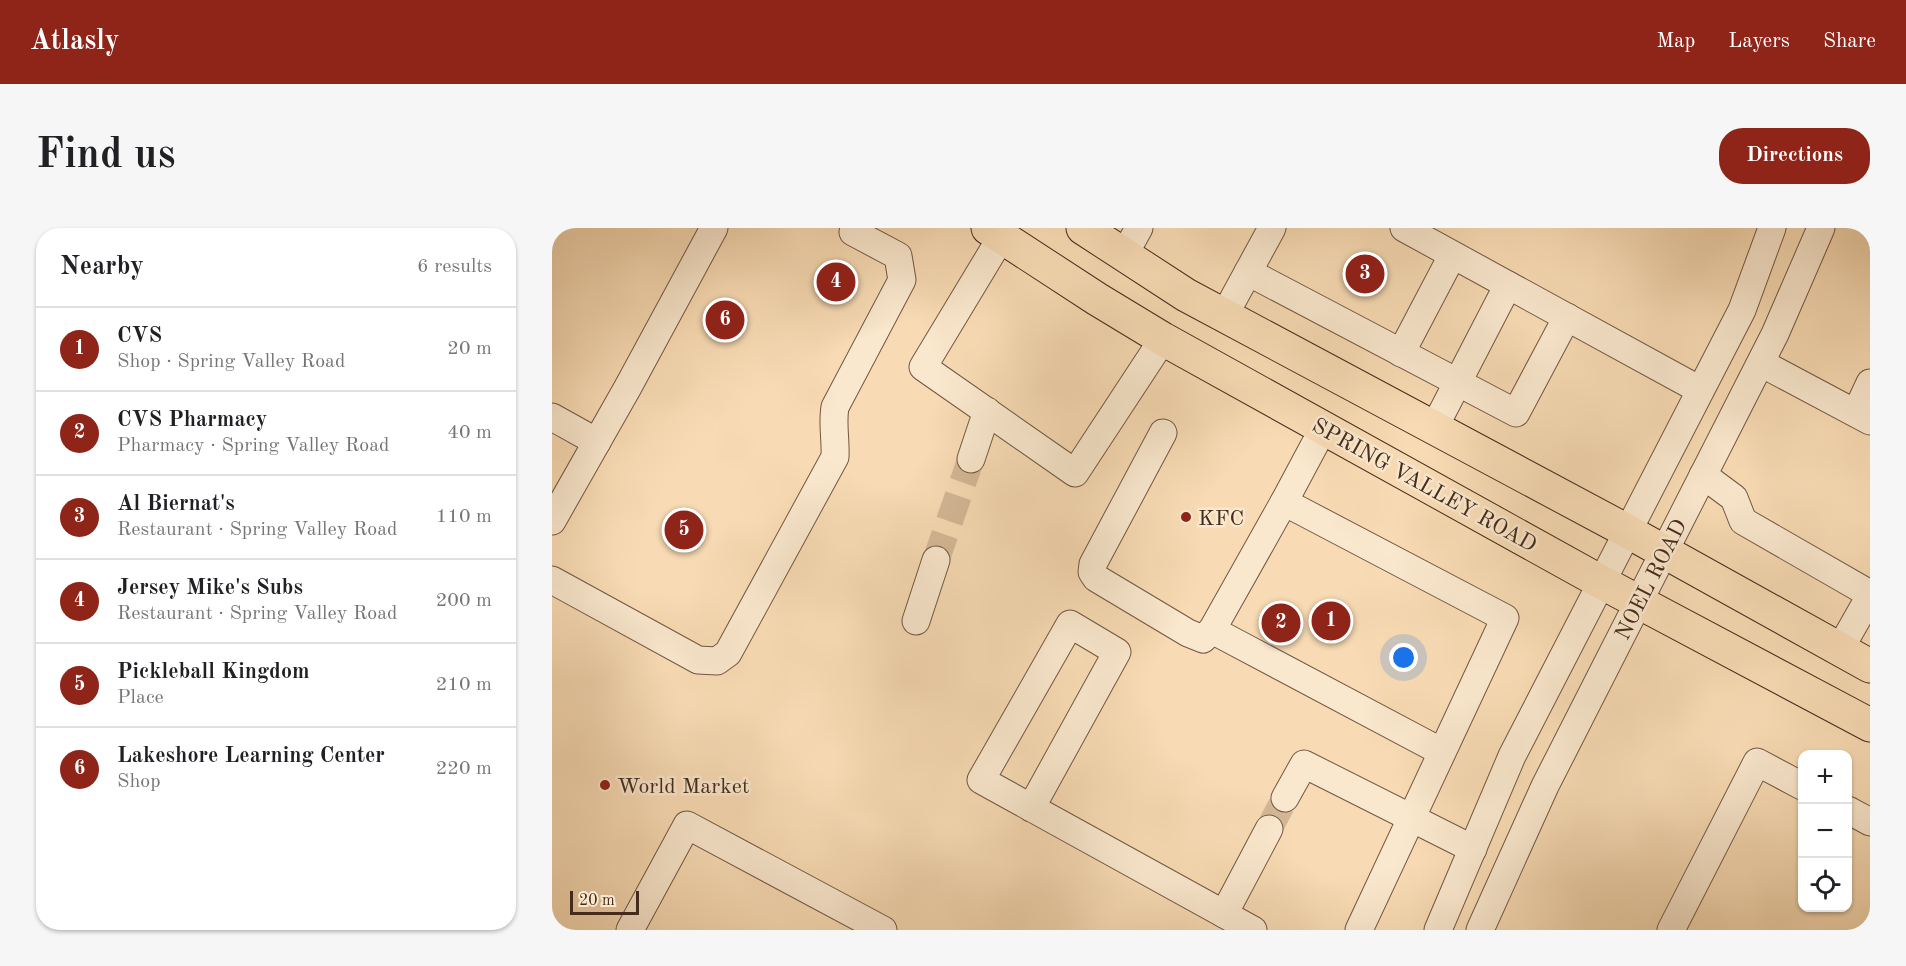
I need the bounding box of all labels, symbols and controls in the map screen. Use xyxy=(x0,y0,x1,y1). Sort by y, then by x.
text: Atlasly xyxy=(30,28,120,56)
text: Map xyxy=(1656,31,1695,52)
text: Layers xyxy=(1728,31,1790,52)
text: Share xyxy=(1823,31,1876,52)
button: Directions xyxy=(1719,128,1870,184)
text: Find us xyxy=(36,135,175,177)
pin: 3 xyxy=(1346,252,1384,296)
text: Nearby xyxy=(60,254,144,280)
text: 6 results xyxy=(417,257,492,277)
pin: 4 xyxy=(816,260,856,304)
pin: 6 xyxy=(706,298,744,343)
text: CVS xyxy=(117,325,162,347)
text: 1 xyxy=(74,339,85,359)
text: 20 m xyxy=(447,339,492,359)
text: Shop · Spring Valley Road xyxy=(117,352,345,372)
text: CVS Pharmacy xyxy=(117,409,267,431)
street label: SPRING VALLEY ROAD xyxy=(1308,415,1540,557)
text: 2 xyxy=(74,423,85,443)
text: 40 m xyxy=(447,423,492,443)
text: Pharmacy · Spring Valley Road xyxy=(117,436,389,456)
text: Al Biernat's xyxy=(117,493,235,515)
text: 3 xyxy=(74,507,85,527)
text: 110 m xyxy=(436,507,492,527)
pin: 5 xyxy=(664,508,704,552)
place label: KFC xyxy=(1198,508,1244,530)
marker: KFC xyxy=(1179,510,1193,524)
street label: NOEL ROAD xyxy=(1612,516,1692,644)
text: Restaurant · Spring Valley Road xyxy=(117,520,397,540)
text: Jersey Mike's Subs xyxy=(117,577,303,599)
text: 4 xyxy=(74,591,85,611)
text: 200 m xyxy=(436,591,492,611)
pin: 1 xyxy=(1312,598,1350,644)
pin: 2 xyxy=(1262,600,1300,646)
text: Restaurant · Spring Valley Road xyxy=(117,604,397,624)
your location xyxy=(1389,643,1418,672)
text: Pickleball Kingdom xyxy=(117,661,310,683)
text: 5 xyxy=(74,675,85,695)
text: 210 m xyxy=(436,675,492,695)
text: Place xyxy=(117,688,164,708)
text: Lakeshore Learning Center xyxy=(117,745,385,767)
map controls xyxy=(1798,750,1852,912)
button: + xyxy=(1798,750,1852,804)
text: 6 xyxy=(74,759,85,779)
text: 220 m xyxy=(436,759,492,779)
text: Shop xyxy=(117,772,161,792)
place label: World Market xyxy=(617,776,750,798)
marker: World Market xyxy=(598,778,612,792)
button: − xyxy=(1798,804,1852,858)
button: locate xyxy=(1798,858,1852,912)
scale bar xyxy=(570,888,639,916)
text: 20 m xyxy=(579,893,615,909)

